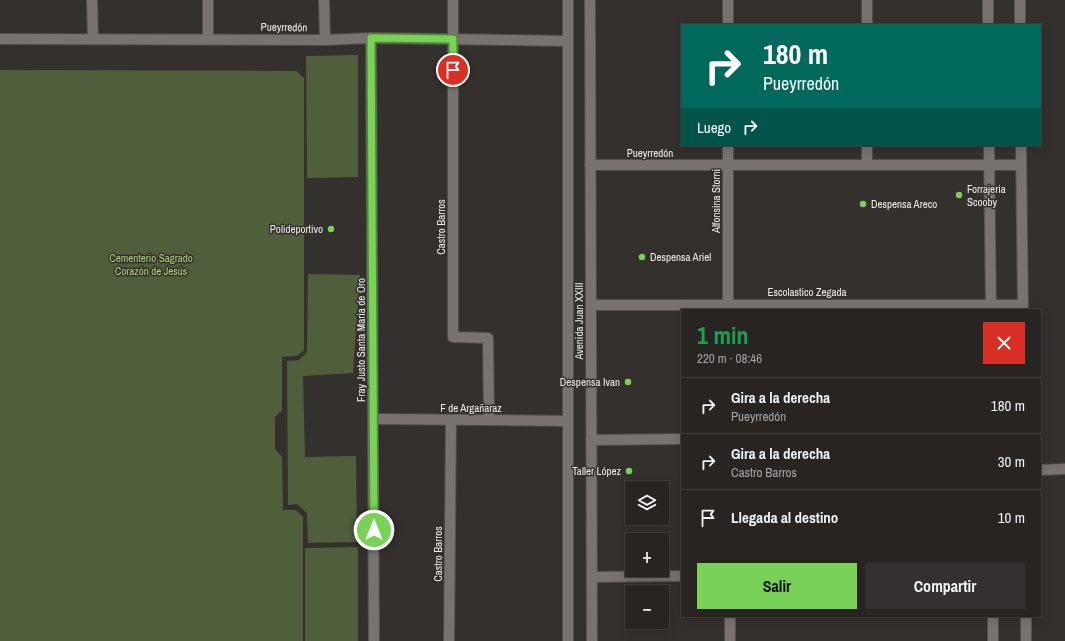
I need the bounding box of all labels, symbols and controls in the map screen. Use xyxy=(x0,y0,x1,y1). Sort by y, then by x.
street label: Pueyrredón xyxy=(261,20,307,34)
text: 180 m xyxy=(763,35,828,73)
icon: right xyxy=(697,40,749,92)
pin xyxy=(436,53,470,87)
icon: arrive xyxy=(442,59,464,81)
text: Pueyrredón xyxy=(763,71,839,96)
icon: right xyxy=(739,116,761,138)
text: Luego xyxy=(697,117,731,138)
street label: Pueyrredón xyxy=(627,146,673,160)
street label: Alfonsina Storni xyxy=(709,169,723,234)
place label: Forrajeria Scooby xyxy=(967,182,1006,209)
marker: Forrajeria Scooby xyxy=(954,190,964,200)
place label: Despensa Areco xyxy=(871,197,937,211)
street label: Castro Barros xyxy=(434,199,448,255)
marker: Despensa Areco xyxy=(858,199,868,209)
place label: Polideportivo xyxy=(270,222,323,236)
marker: Polideportivo xyxy=(326,224,336,234)
place label: Despensa Ariel xyxy=(650,250,711,264)
park label: Cementerio Sagrado Corazón de Jesús xyxy=(109,251,193,278)
marker: Despensa Ariel xyxy=(637,252,647,262)
street label: Fray Justo Santa Maria de Oro xyxy=(354,278,368,402)
street label: Avenida Juan XXIII xyxy=(572,282,586,361)
street label: Escolastico Zegada xyxy=(767,285,847,299)
text: 1 min xyxy=(697,319,748,351)
button: close xyxy=(983,322,1025,364)
text: 220 m · 08:46 xyxy=(697,350,762,367)
place label: Despensa Ivan xyxy=(560,375,620,389)
marker: Despensa Ivan xyxy=(623,377,633,387)
text: Gira a la derecha xyxy=(731,387,830,408)
icon: right xyxy=(697,395,719,417)
text: 180 m xyxy=(991,395,1025,416)
street label: F de Argañaraz xyxy=(440,401,502,415)
text: Pueyrredón xyxy=(731,408,786,425)
text: Gira a la derecha xyxy=(731,443,830,464)
icon: right xyxy=(697,451,719,473)
text: 30 m xyxy=(998,451,1025,472)
place label: Taller López xyxy=(572,464,621,478)
text: Castro Barros xyxy=(731,464,797,481)
marker: Taller López xyxy=(624,466,634,476)
map controls xyxy=(625,481,669,629)
button: layers xyxy=(625,481,669,525)
icon: arrive xyxy=(697,507,719,529)
text: Llegada al destino xyxy=(731,507,838,528)
text: 10 m xyxy=(998,507,1025,528)
position arrow xyxy=(353,509,395,551)
street label: Castro Barros xyxy=(431,526,445,582)
button: + xyxy=(625,533,669,577)
button: Salir xyxy=(697,563,857,609)
button: Compartir xyxy=(865,563,1025,609)
button: − xyxy=(625,585,669,629)

